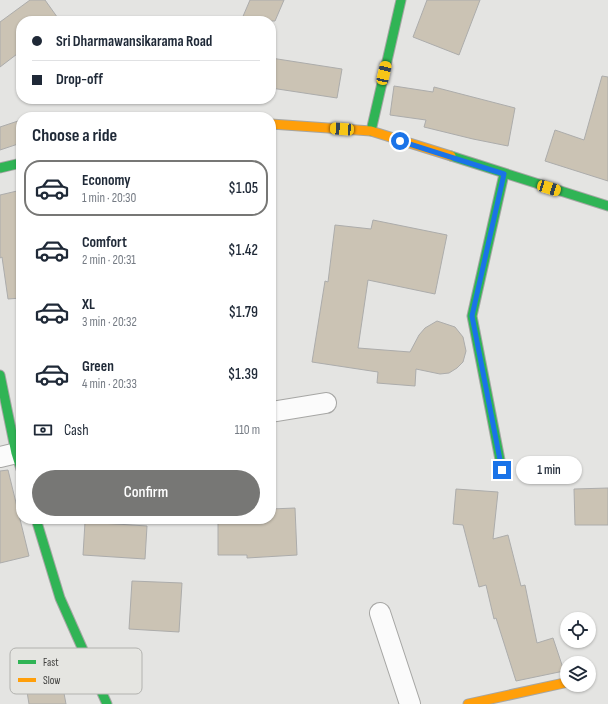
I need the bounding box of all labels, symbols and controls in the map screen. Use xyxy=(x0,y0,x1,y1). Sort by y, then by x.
text: Sri Dharmawansikarama Road xyxy=(56,32,212,51)
car xyxy=(375,60,393,86)
text: Drop-off xyxy=(56,70,103,89)
car xyxy=(330,122,354,136)
text: Choose a ride xyxy=(32,125,117,146)
route start xyxy=(391,132,409,150)
icon: car xyxy=(34,170,70,206)
text: Economy xyxy=(82,171,131,190)
text: $1.05 xyxy=(228,179,258,198)
car xyxy=(536,179,562,197)
text: 1 min · 20:30 xyxy=(82,190,136,206)
icon: car xyxy=(34,232,70,268)
text: Comfort xyxy=(82,233,127,252)
text: $1.42 xyxy=(228,241,258,260)
text: 2 min · 20:31 xyxy=(82,252,136,268)
icon: car xyxy=(34,294,70,330)
text: XL xyxy=(82,295,95,314)
text: $1.79 xyxy=(229,303,258,322)
text: 3 min · 20:32 xyxy=(82,314,137,330)
icon: car xyxy=(34,356,70,392)
text: Green xyxy=(82,357,114,376)
text: $1.39 xyxy=(228,365,258,384)
text: 4 min · 20:33 xyxy=(82,376,137,392)
icon: cash xyxy=(32,419,54,441)
text: Cash xyxy=(64,421,89,440)
text: 110 m xyxy=(235,422,260,438)
callout: 1 min xyxy=(516,456,582,484)
route end xyxy=(493,461,511,479)
text: 1 min xyxy=(537,462,561,478)
button: Confirm xyxy=(32,470,260,516)
map controls xyxy=(560,612,596,692)
button: locate xyxy=(560,612,596,648)
legend xyxy=(10,648,142,694)
text: Fast xyxy=(43,656,59,669)
button: layers xyxy=(560,656,596,692)
text: Slow xyxy=(43,674,60,687)

